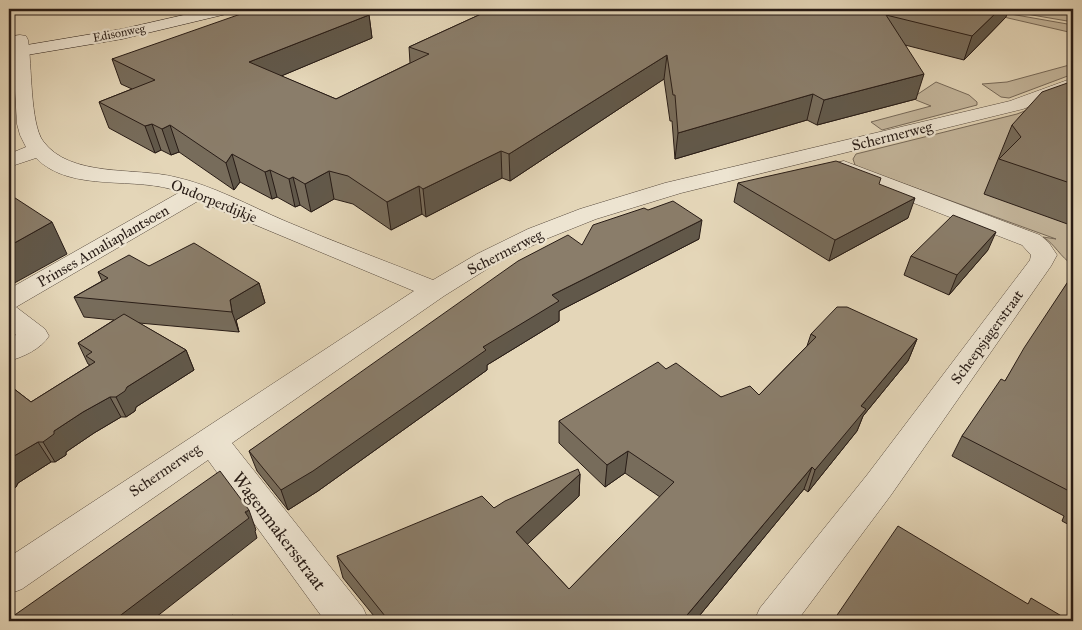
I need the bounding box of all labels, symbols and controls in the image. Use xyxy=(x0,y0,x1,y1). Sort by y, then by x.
street label: Edisonweg xyxy=(92,21,147,46)
street label: Schermerweg xyxy=(850,117,935,155)
street label: Oudorperdijkje xyxy=(168,175,260,227)
street label: Prinses Amaliaplantsoen xyxy=(34,201,172,291)
street label: Schermerweg xyxy=(464,225,547,279)
street label: Scheepsjagerstraat xyxy=(947,286,1028,388)
street label: Schermerweg xyxy=(126,439,205,501)
street label: Wagenmakersstraat xyxy=(227,467,331,596)

